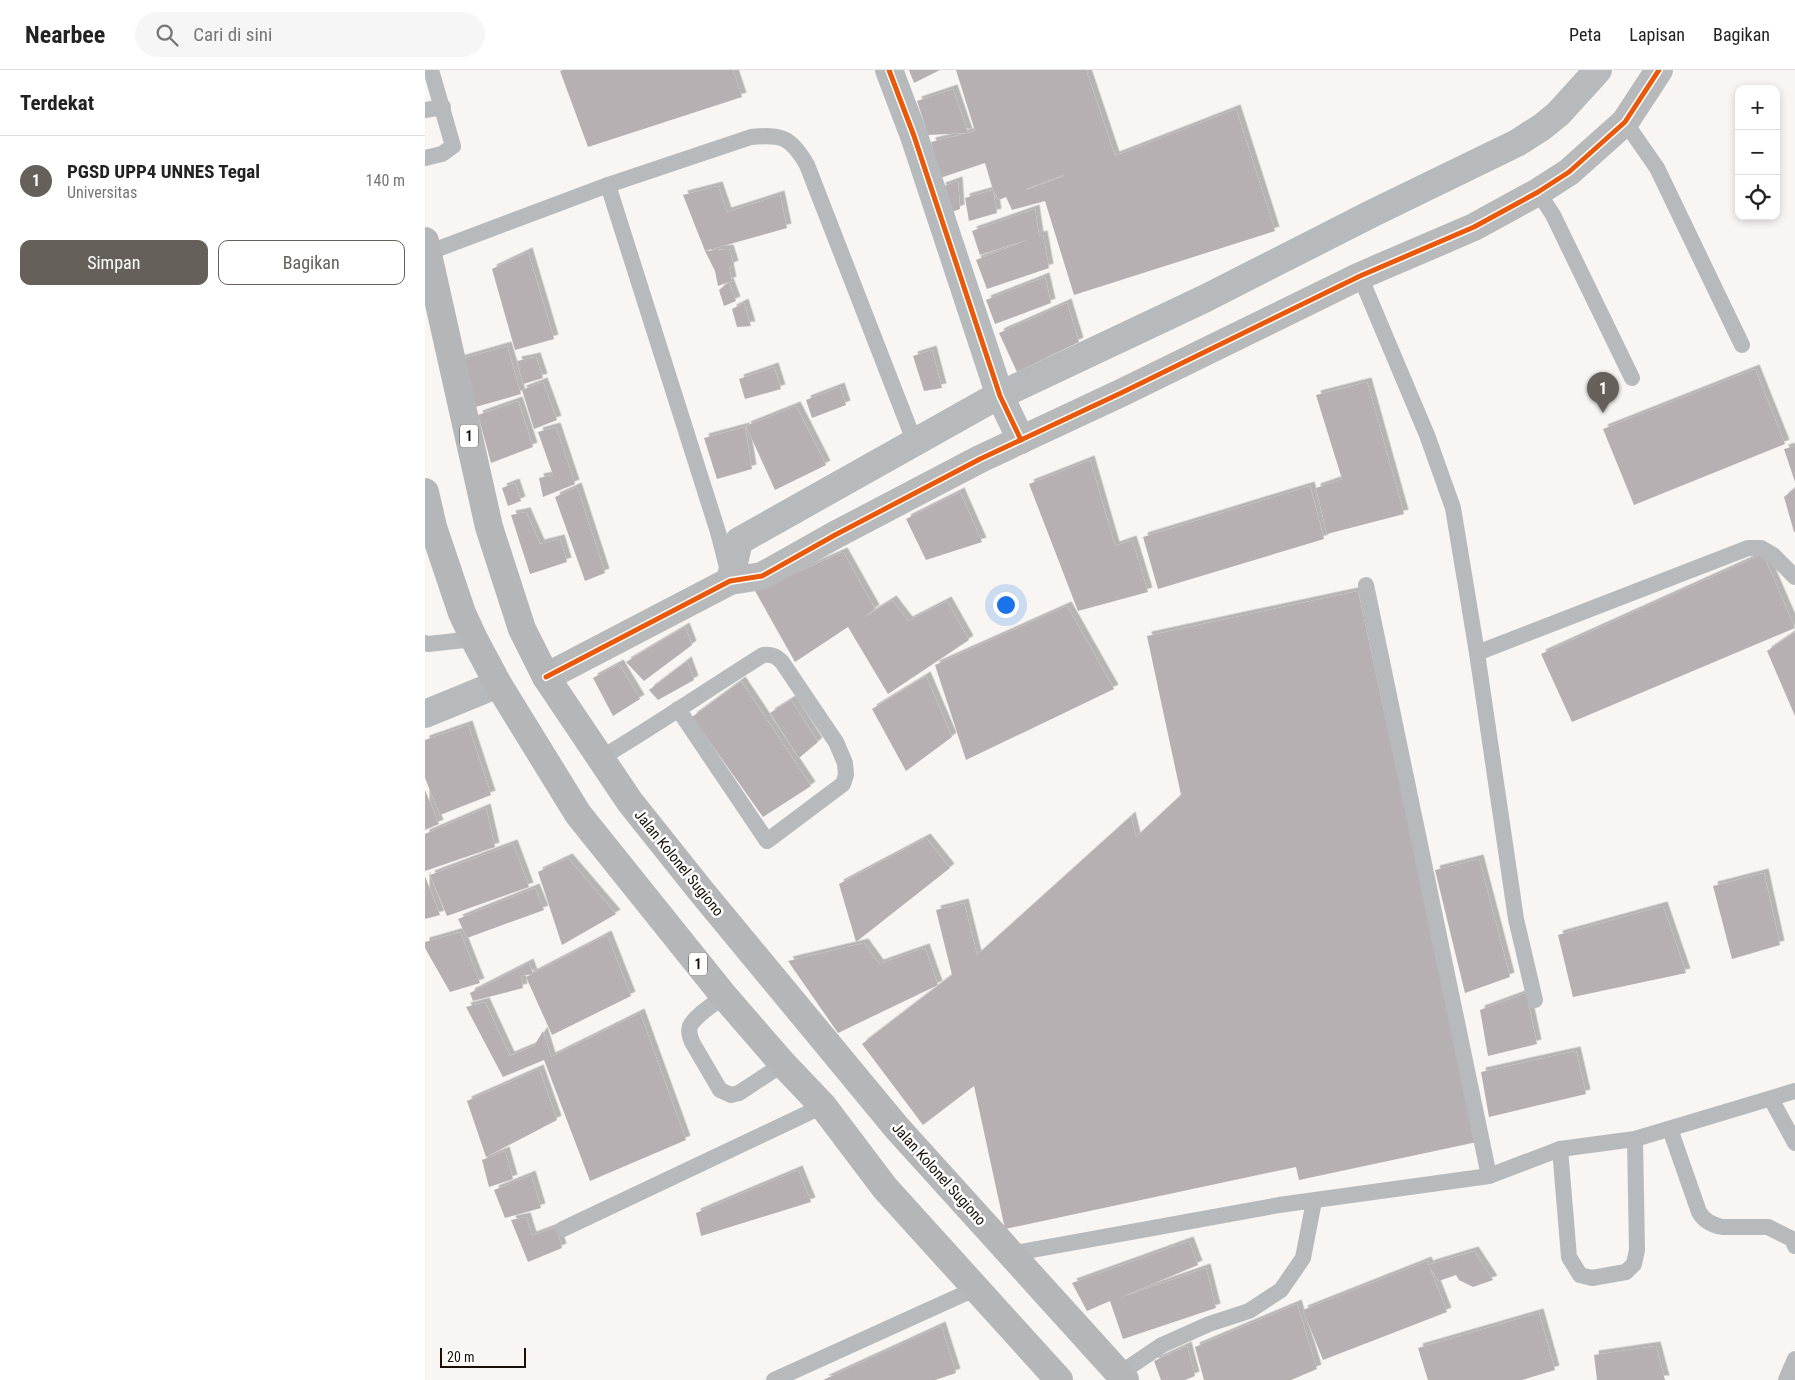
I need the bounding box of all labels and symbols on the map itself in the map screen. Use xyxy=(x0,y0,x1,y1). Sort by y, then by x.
pin: 1 xyxy=(1587,372,1619,413)
road number: 1 xyxy=(460,424,478,448)
your location xyxy=(993,592,1019,618)
street label: Jalan Kolonel Sugiono xyxy=(631,806,727,920)
road number: 1 xyxy=(689,952,707,976)
street label: Jalan Kolonel Sugiono xyxy=(888,1119,990,1229)
scale bar xyxy=(440,1345,526,1368)

